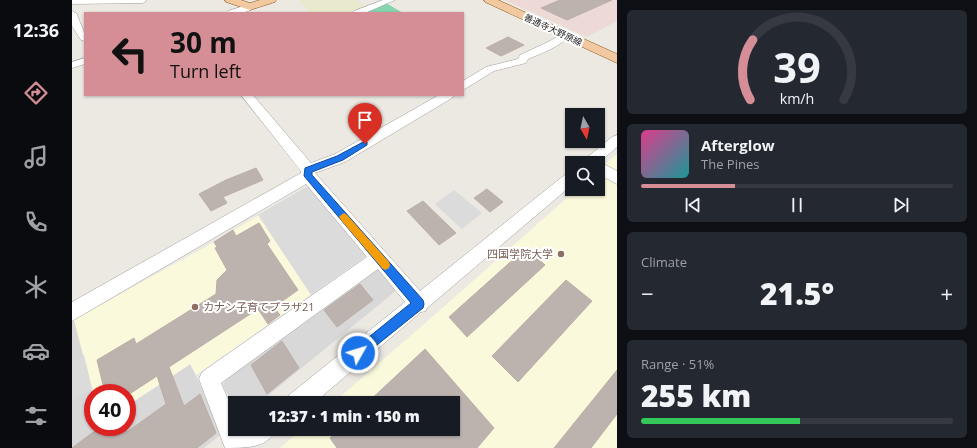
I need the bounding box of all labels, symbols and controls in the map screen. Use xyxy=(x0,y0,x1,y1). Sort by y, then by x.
street label: 善通寺大野原線 xyxy=(522,10,585,49)
text: 12:36 xyxy=(13,18,59,42)
text: 30 m xyxy=(170,23,237,61)
icon: left xyxy=(104,28,156,80)
text: 39 xyxy=(773,39,821,95)
text: Turn left xyxy=(170,59,241,83)
icon: directions xyxy=(22,79,50,107)
text: km/h xyxy=(780,89,814,108)
pin xyxy=(348,103,382,144)
north arrow xyxy=(565,108,605,148)
map controls xyxy=(565,108,605,196)
icon: arrive xyxy=(354,109,376,131)
text: Afterglow xyxy=(701,135,775,155)
icon: music xyxy=(22,143,50,171)
text: The Pines xyxy=(701,155,759,173)
button: search xyxy=(565,156,605,196)
icon: previous xyxy=(682,194,704,216)
icon: pause xyxy=(786,194,808,216)
icon: next xyxy=(890,194,912,216)
icon: phone xyxy=(22,208,50,236)
place label: 四国学院大学 xyxy=(487,246,553,261)
marker: 四国学院大学 xyxy=(556,249,566,259)
text: Climate xyxy=(641,253,687,271)
icon: climate xyxy=(22,273,50,301)
text: 21.5° xyxy=(760,273,834,314)
text: − xyxy=(641,278,654,308)
text: + xyxy=(940,278,953,308)
place label: カナン子育てプラザ21 xyxy=(203,299,315,314)
marker: カナン子育てプラザ21 xyxy=(190,302,200,312)
position arrow xyxy=(337,332,379,374)
icon: car xyxy=(22,337,50,365)
text: Range · 51% xyxy=(641,355,714,373)
text: 255 km xyxy=(641,375,751,416)
speed limit sign: 40 xyxy=(84,384,136,436)
icon: filters xyxy=(22,402,50,430)
text: 12:37 · 1 min · 150 m xyxy=(268,406,420,426)

